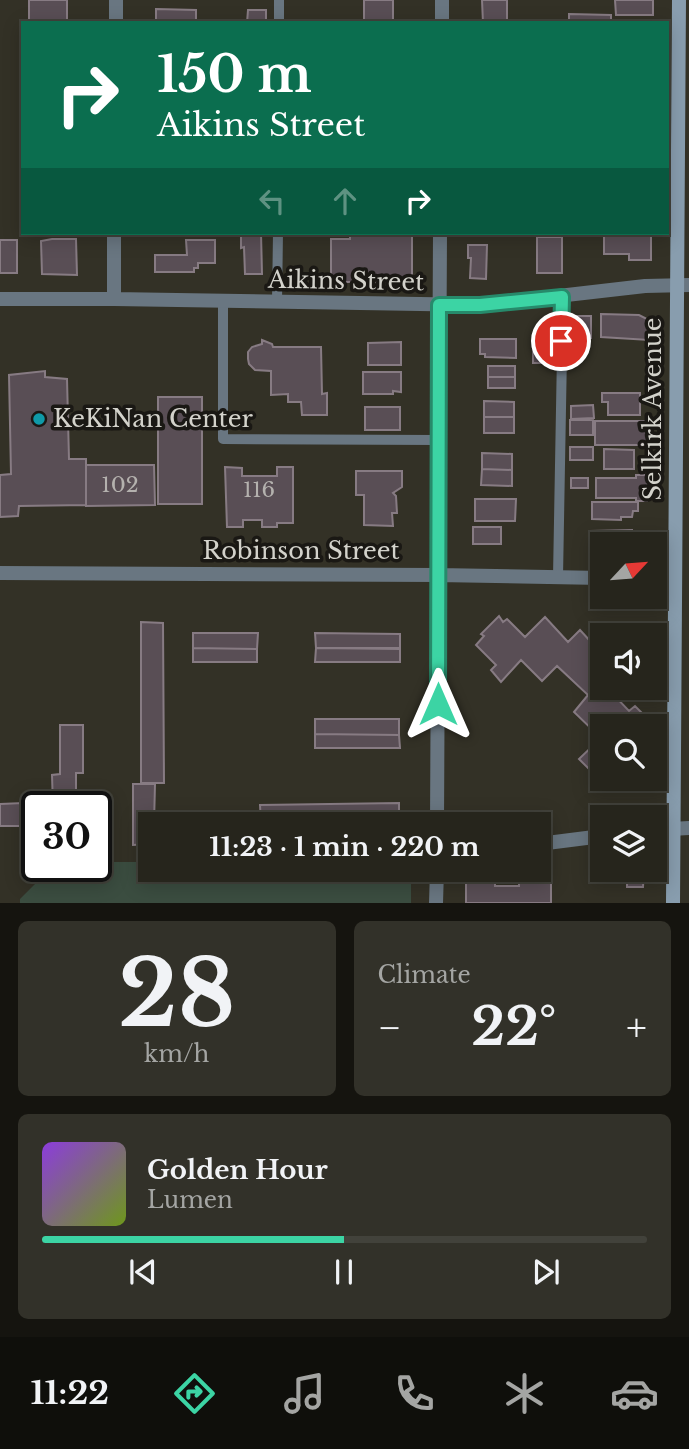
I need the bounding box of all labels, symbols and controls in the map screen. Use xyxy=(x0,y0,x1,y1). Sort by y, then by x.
text: 150 m xyxy=(157,44,312,105)
icon: right xyxy=(42,49,133,140)
text: Aikins Street xyxy=(157,105,365,145)
icon: left xyxy=(253,182,291,220)
icon: ahead xyxy=(326,182,364,220)
icon: right xyxy=(399,182,437,220)
street label: Aikins Street xyxy=(267,265,424,296)
pin xyxy=(531,311,591,371)
street label: Selkirk Avenue xyxy=(638,317,667,501)
icon: arrive xyxy=(542,322,580,360)
place label: KeKiNan Center xyxy=(53,404,253,433)
marker: KeKiNan Center xyxy=(31,411,47,427)
house number: 102 xyxy=(101,472,139,498)
house number: 116 xyxy=(243,477,275,503)
north arrow xyxy=(590,532,667,609)
map controls xyxy=(590,532,667,882)
street label: Robinson Street xyxy=(203,536,400,565)
button: sound xyxy=(590,623,667,700)
position arrow xyxy=(401,667,475,741)
button: search xyxy=(590,714,667,791)
speed limit sign: 30 xyxy=(21,791,112,882)
button: layers xyxy=(590,805,667,882)
text: 11:23 · 1 min · 220 m xyxy=(209,831,480,863)
text: 28 xyxy=(118,938,235,1051)
text: Climate xyxy=(378,961,471,989)
text: 22° xyxy=(471,995,556,1059)
text: − xyxy=(378,1004,402,1051)
text: + xyxy=(626,1004,647,1051)
text: km/h xyxy=(144,1040,209,1068)
text: Golden Hour xyxy=(147,1154,328,1186)
text: Lumen xyxy=(147,1186,233,1214)
icon: previous xyxy=(124,1253,162,1291)
icon: pause xyxy=(325,1253,363,1291)
icon: next xyxy=(527,1253,565,1291)
icon: directions xyxy=(170,1369,219,1418)
icon: music xyxy=(280,1369,329,1418)
icon: phone xyxy=(390,1369,439,1418)
icon: climate xyxy=(500,1369,549,1418)
icon: car xyxy=(610,1369,659,1418)
text: 11:22 xyxy=(30,1373,109,1413)

